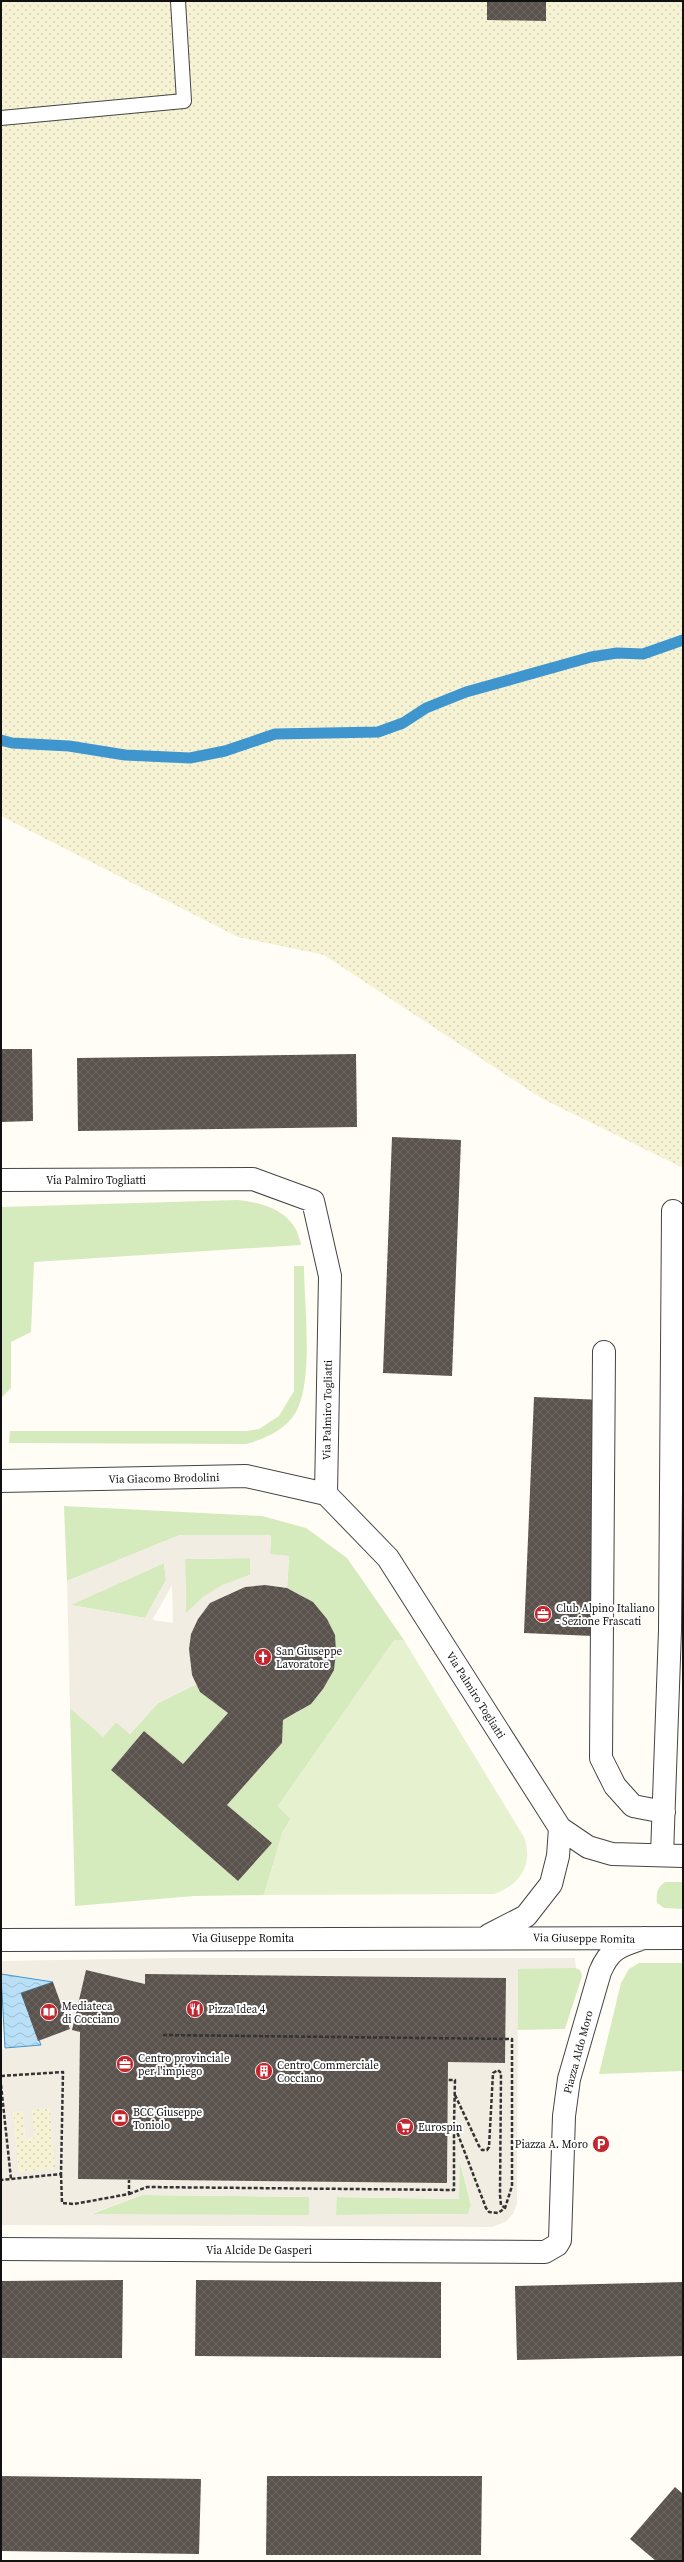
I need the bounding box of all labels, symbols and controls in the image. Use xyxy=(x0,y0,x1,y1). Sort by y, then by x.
street label: Via Palmiro Togliatti xyxy=(46,1173,146,1188)
street label: Via Palmiro Togliatti xyxy=(319,1360,336,1460)
street label: Via Giacomo Brodolini xyxy=(108,1470,220,1487)
place label: Club Alpino Italiano - Sezione Frascati xyxy=(556,1601,655,1629)
office icon: Club Alpino Italiano - Sezione Frascati xyxy=(533,1604,553,1624)
place label: San Giuseppe Lavoratore xyxy=(276,1644,343,1672)
church icon: San Giuseppe Lavoratore xyxy=(253,1647,273,1667)
street label: Via Palmiro Togliatti xyxy=(443,1649,508,1742)
street label: Via Giuseppe Romita xyxy=(533,1930,636,1947)
street label: Via Giuseppe Romita xyxy=(192,1931,295,1946)
place label: Mediateca di Cocciano xyxy=(62,1999,119,2027)
restaurant icon: Pizza Idea 4 xyxy=(185,1999,205,2019)
library icon: Mediateca di Cocciano xyxy=(39,2002,59,2022)
place label: Pizza Idea 4 xyxy=(208,2002,266,2017)
street label: Piazza Aldo Moro xyxy=(560,2009,597,2095)
place label: Centro provinciale per l'impiego xyxy=(138,2051,230,2079)
office icon: Centro provinciale per l'impiego xyxy=(115,2054,135,2074)
place label: Centro Commerciale Cocciano xyxy=(277,2058,379,2086)
building icon: Centro Commerciale Cocciano xyxy=(254,2061,274,2081)
place label: BCC Giuseppe Toniolo xyxy=(133,2105,202,2133)
bank icon: BCC Giuseppe Toniolo xyxy=(110,2108,130,2128)
supermarket icon: Eurospin xyxy=(395,2117,415,2137)
place label: Eurospin xyxy=(418,2120,463,2135)
parking icon: Piazza A. Moro xyxy=(591,2134,611,2154)
place label: Piazza A. Moro xyxy=(515,2137,588,2152)
street label: Via Alcide De Gasperi xyxy=(206,2243,312,2258)

